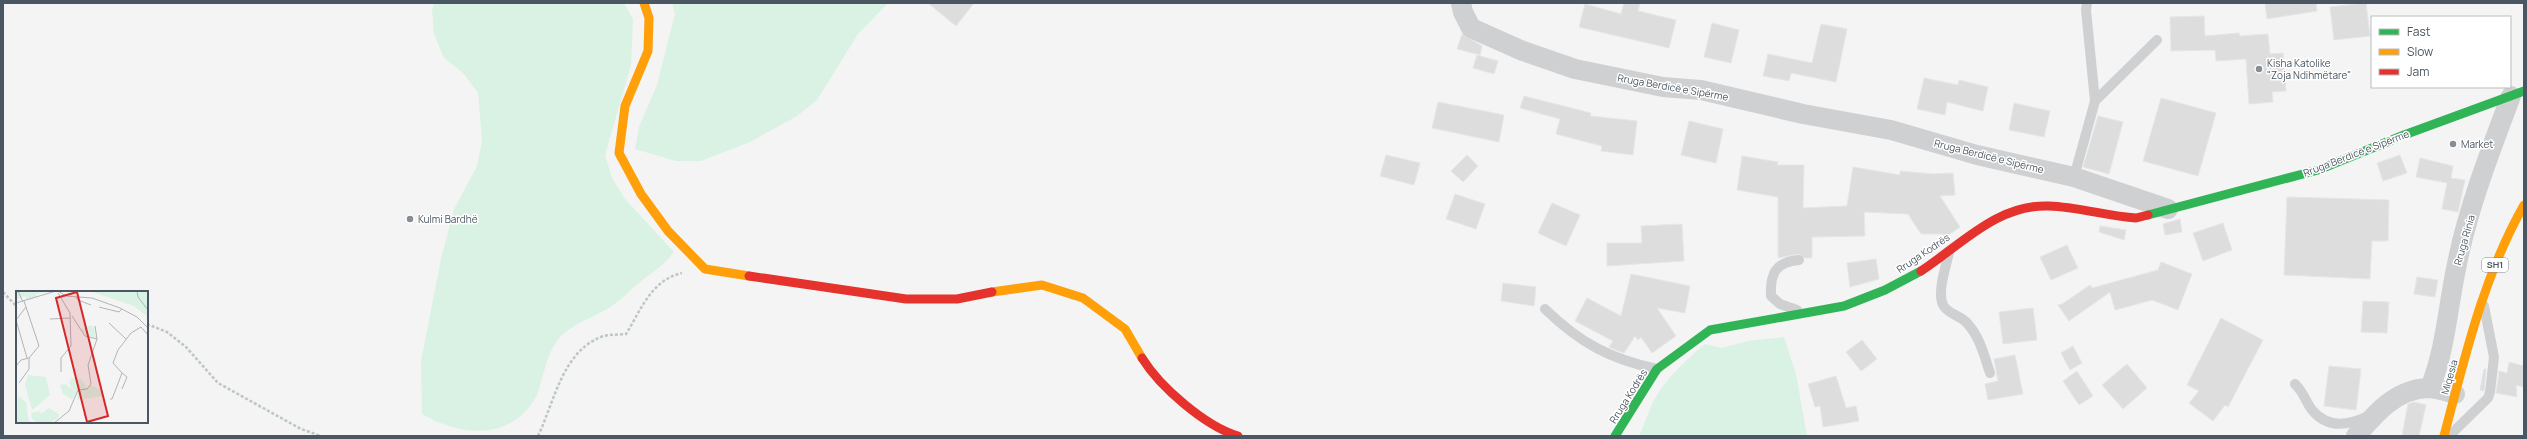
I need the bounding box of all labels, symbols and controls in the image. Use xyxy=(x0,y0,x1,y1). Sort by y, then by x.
legend xyxy=(2371,16,2511,88)
text: Fast xyxy=(2407,23,2431,40)
text: Slow xyxy=(2407,43,2433,60)
place label: Kisha Katolike "Zoja Ndihmëtare" xyxy=(2267,56,2351,82)
text: Jam xyxy=(2407,63,2429,80)
marker: Kisha Katolike "Zoja Ndihmëtare" xyxy=(2254,64,2264,74)
street label: Rruga Berdicë e Sipërme xyxy=(1616,70,1730,104)
street label: Rruga Berdicë e Sipërme xyxy=(2301,126,2411,180)
street label: Rruga Berdicë e Sipërme xyxy=(1933,136,2045,176)
place label: Market xyxy=(2461,137,2493,151)
marker: Market xyxy=(2448,139,2458,149)
place label: Kulmi Bardhë xyxy=(418,212,478,226)
street label: Rruga Rinia xyxy=(2450,213,2478,267)
marker: Kulmi Bardhë xyxy=(405,214,415,224)
street label: Rruga Kodrës xyxy=(1894,230,1952,276)
road number: SH1 xyxy=(2482,258,2508,272)
inset map xyxy=(16,291,148,423)
street label: Miqesia xyxy=(2437,358,2461,396)
street label: Rruga Kodrës xyxy=(1606,366,1650,426)

